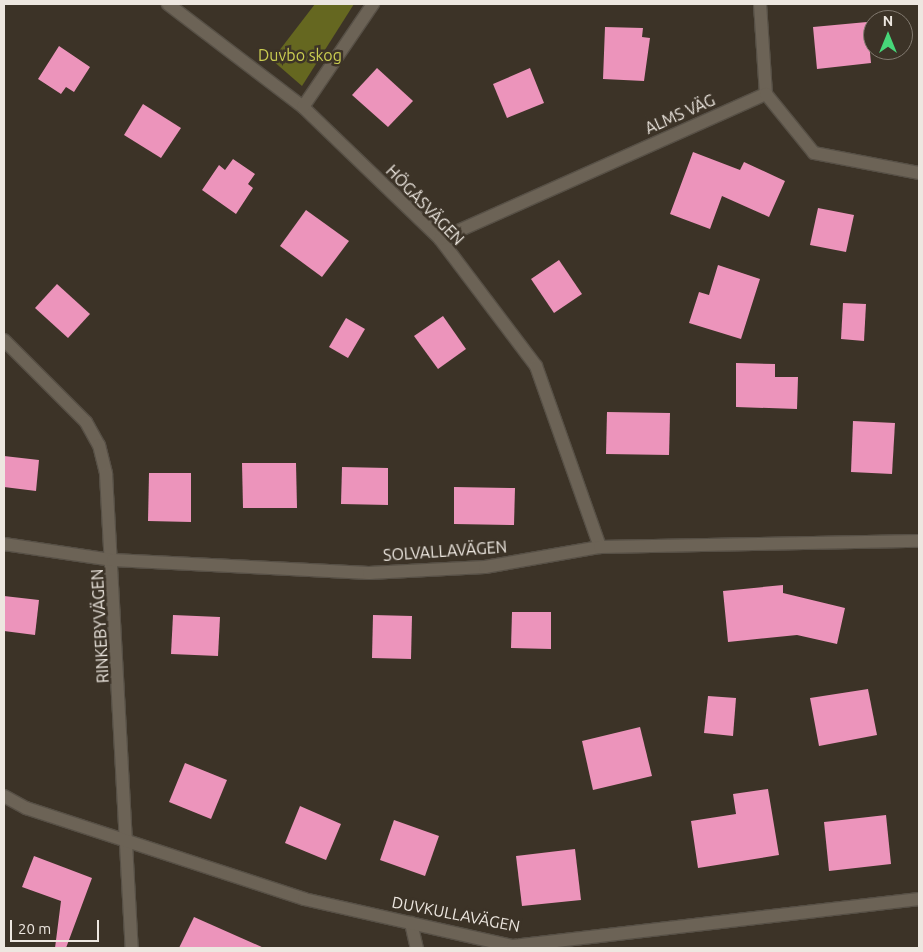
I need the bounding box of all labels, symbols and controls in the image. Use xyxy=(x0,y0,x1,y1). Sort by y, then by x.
north arrow xyxy=(863,10,913,60)
text: N xyxy=(883,13,893,29)
park label: Duvbo skog xyxy=(258,45,342,65)
street label: ALMS VÄG xyxy=(642,90,718,138)
street label: HÖGÅSVÄGEN xyxy=(382,161,468,249)
street label: SOLVALLAVÄGEN xyxy=(382,537,508,565)
street label: RINKEBYVÄGEN xyxy=(87,568,113,684)
street label: DUVKULLAVÄGEN xyxy=(390,892,522,936)
scale bar xyxy=(12,910,101,942)
text: 20 m xyxy=(18,920,51,937)

